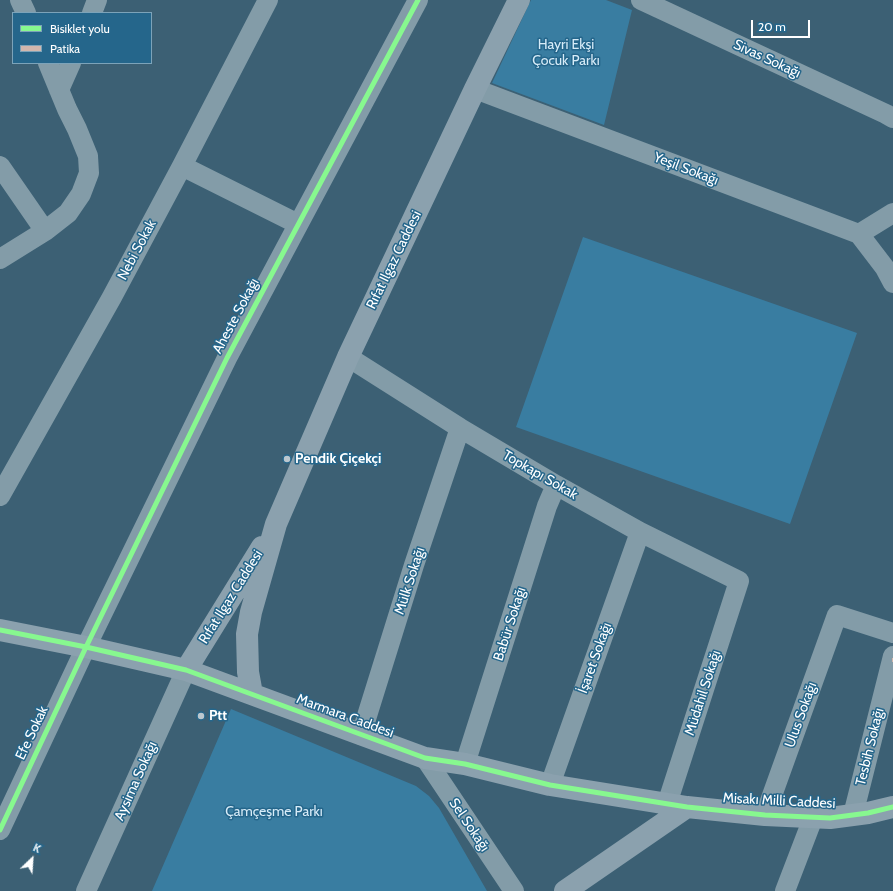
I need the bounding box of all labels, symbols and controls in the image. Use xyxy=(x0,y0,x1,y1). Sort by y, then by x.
legend xyxy=(12,12,152,64)
scale bar xyxy=(753,12,812,38)
text: 20 m xyxy=(758,19,786,34)
text: Bisiklet yolu xyxy=(50,21,110,36)
street label: Sivas Sokağı xyxy=(731,36,803,82)
park label: Hayri Ekşi Çocuk Parkı xyxy=(532,37,600,70)
text: Patika xyxy=(50,41,80,56)
street label: Yeşil Sokağı xyxy=(651,149,721,189)
street label: Rıfat Ilgaz Caddesi xyxy=(363,208,425,312)
street label: Nebi Sokak xyxy=(114,217,160,283)
street label: Aheste Sokağı xyxy=(209,275,263,357)
street label: Topkapı Sokak xyxy=(500,447,580,503)
place label: Pendik Çiçekçi xyxy=(295,451,381,467)
marker: Pendik Çiçekçi xyxy=(282,454,292,464)
street label: Mülk Sokağı xyxy=(391,545,429,617)
street label: Rıfat Ilgaz Caddesi xyxy=(195,547,267,647)
street label: Babür Sokağı xyxy=(490,585,530,663)
street label: İşaret Sokağı xyxy=(574,620,616,696)
street label: Müdahil Sokağı xyxy=(681,648,725,738)
street label: Ulus Sokağı xyxy=(781,680,821,750)
street label: Marmara Caddesi xyxy=(294,691,396,741)
street label: Efe Sokak xyxy=(12,703,52,763)
street label: Tesbih Sokağı xyxy=(852,706,888,788)
place label: Ptt xyxy=(209,708,227,724)
marker: Ptt xyxy=(196,711,206,721)
street label: Aysima Sokağı xyxy=(111,739,161,823)
street label: Misakı Milli Caddesi xyxy=(722,790,836,812)
street label: Sel Sokağı xyxy=(445,795,493,855)
park label: Çamçeşme Parkı xyxy=(225,804,323,820)
north arrow xyxy=(12,839,52,879)
text: K xyxy=(31,840,43,856)

